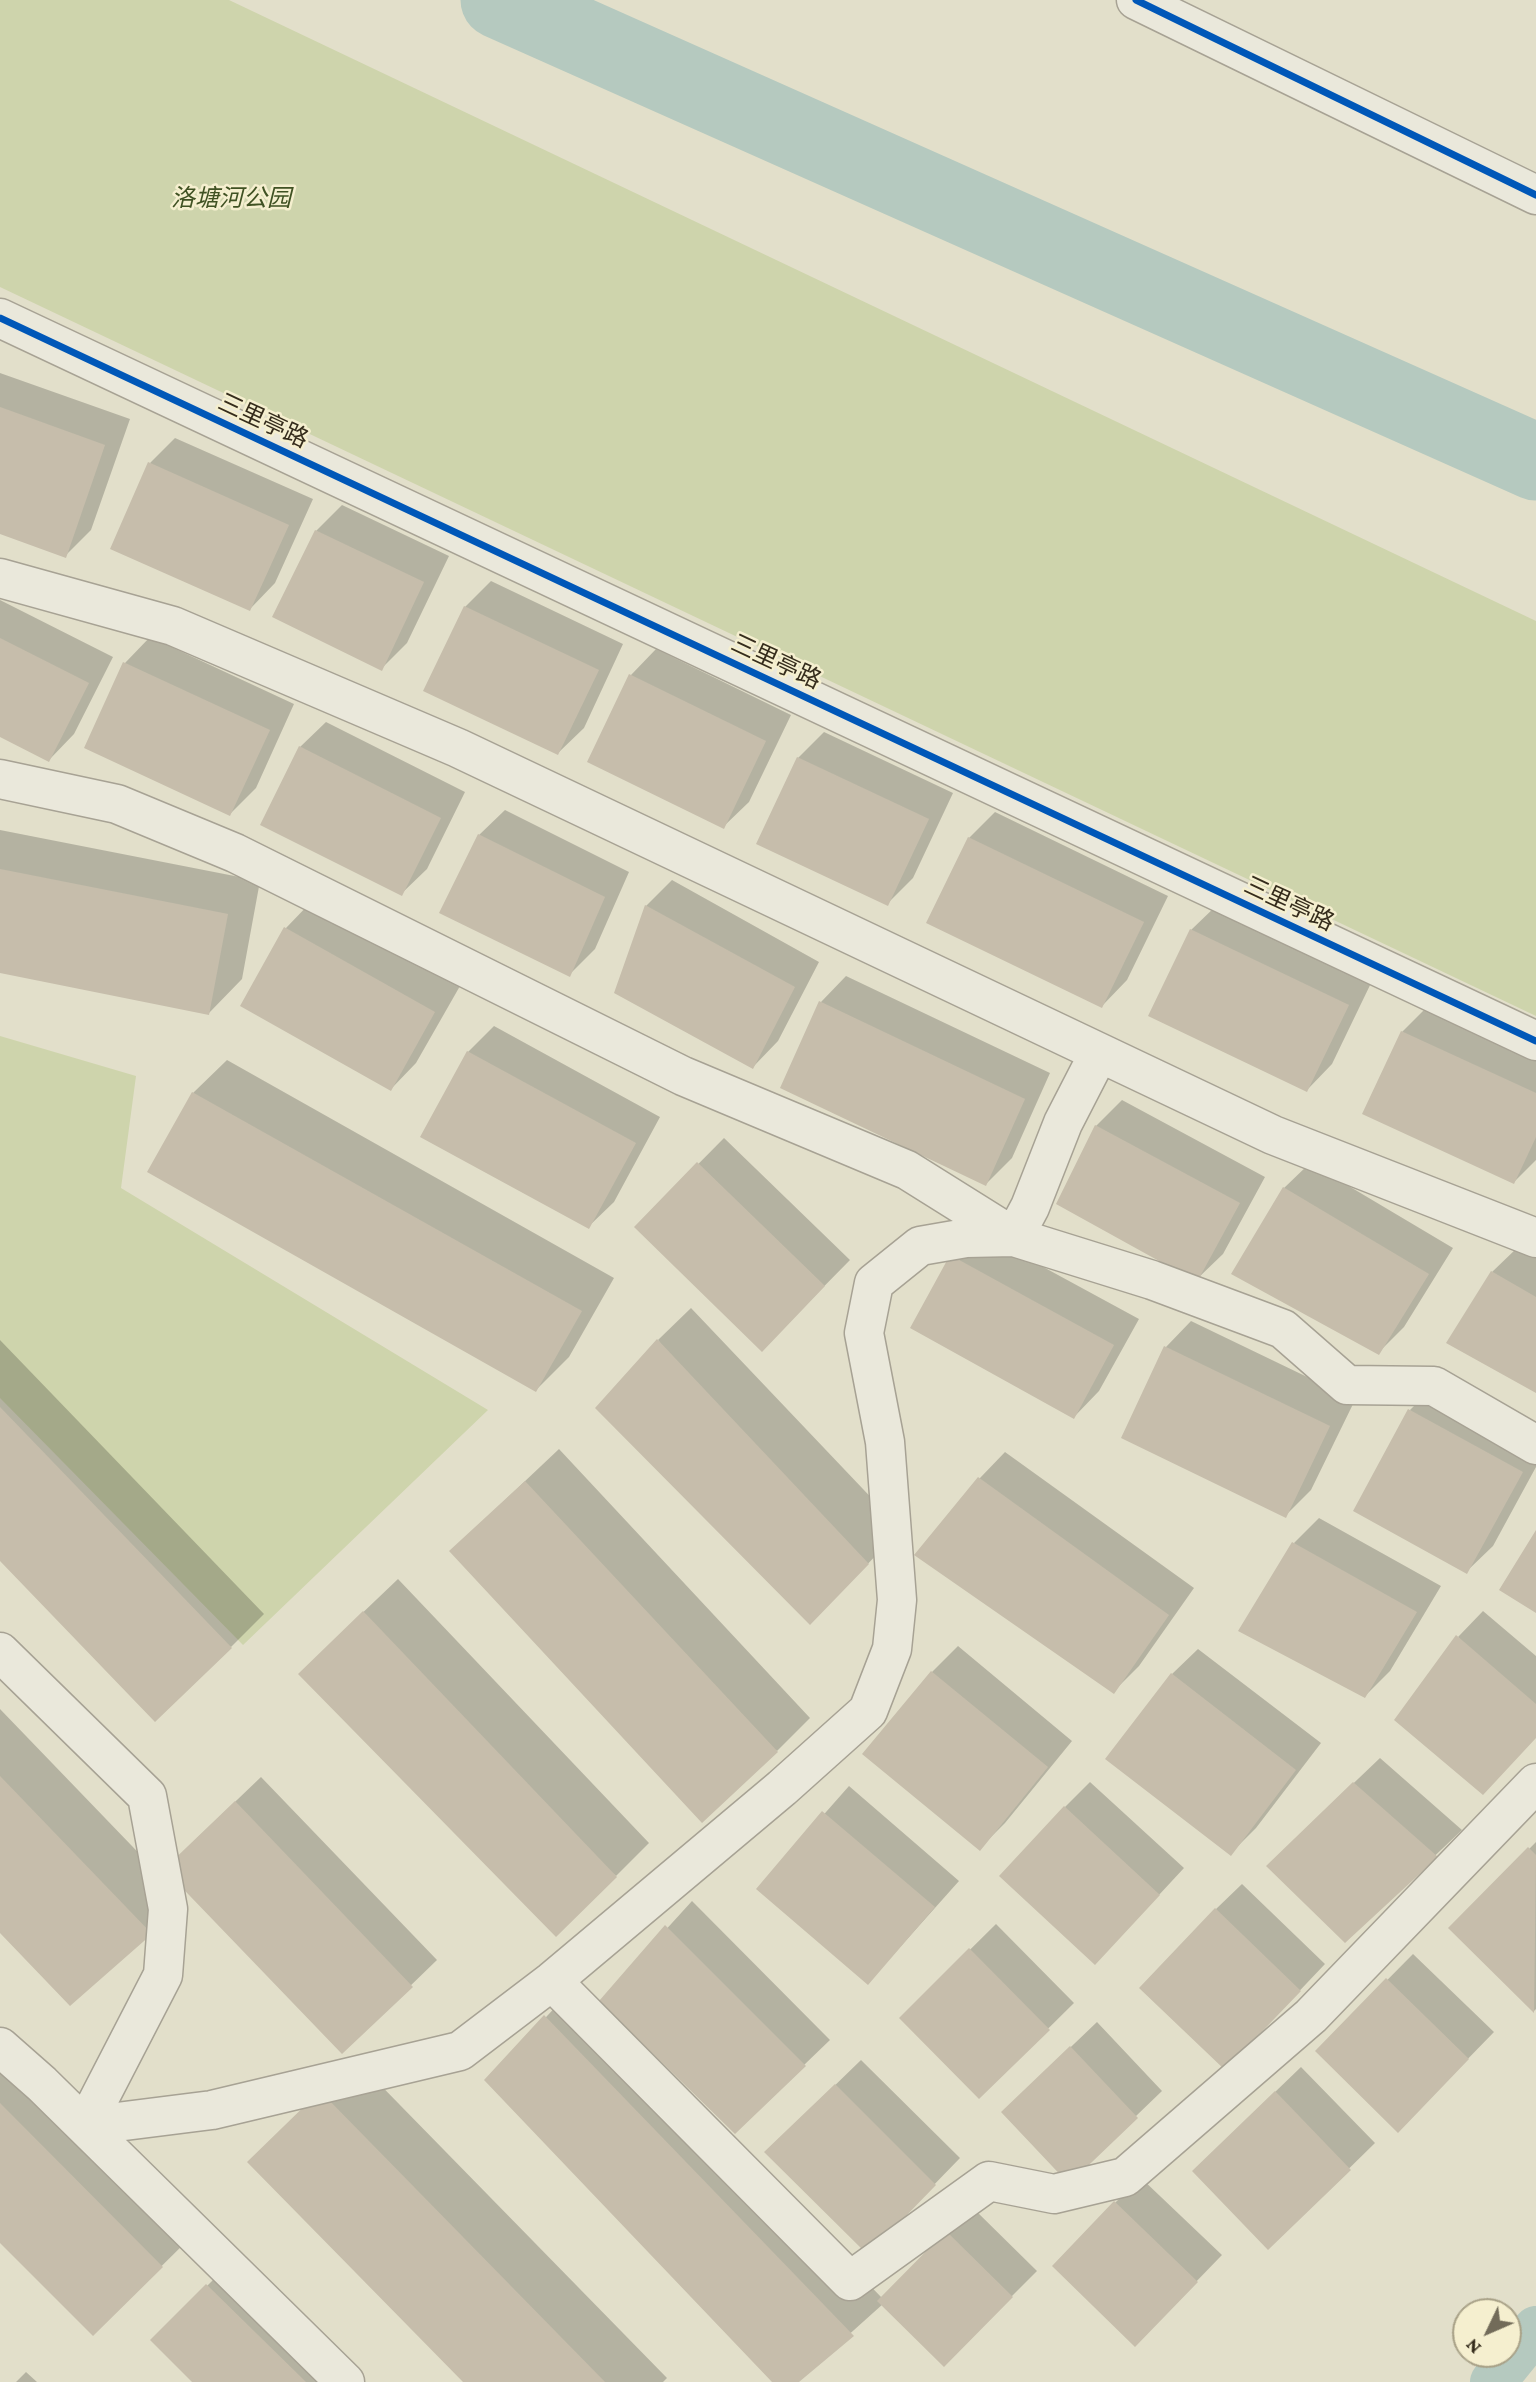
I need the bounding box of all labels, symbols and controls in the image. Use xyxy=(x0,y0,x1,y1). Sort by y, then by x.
park label: 洛塘河公园 xyxy=(171,185,291,213)
street label: 三里亭路 xyxy=(213,388,313,454)
street label: 三里亭路 xyxy=(726,629,826,695)
street label: 三里亭路 xyxy=(1239,871,1339,937)
north arrow xyxy=(1452,2298,1522,2368)
text: N xyxy=(1461,2335,1485,2359)

